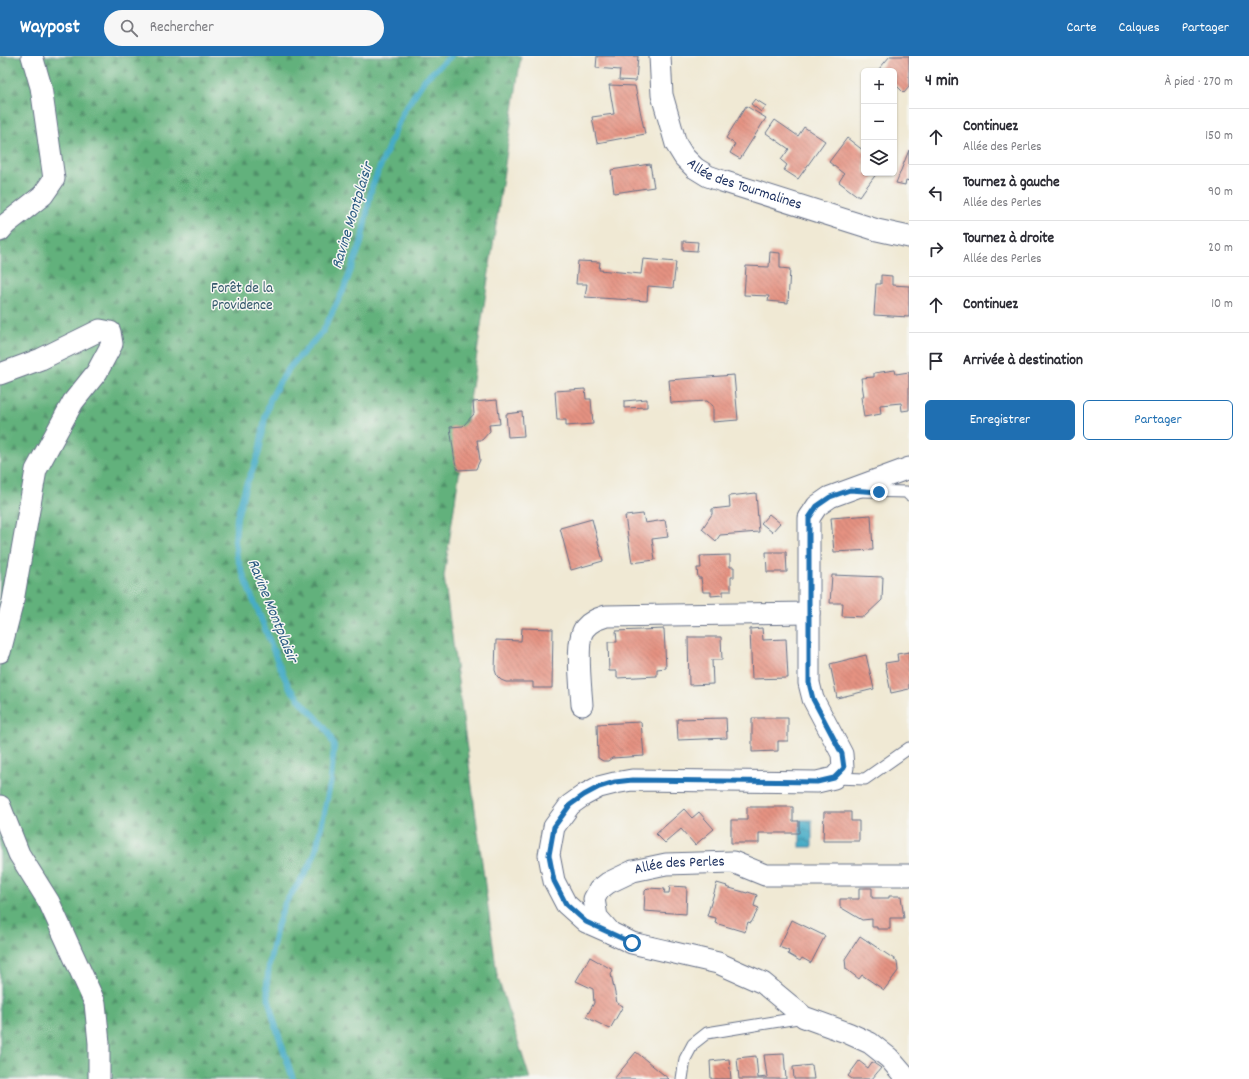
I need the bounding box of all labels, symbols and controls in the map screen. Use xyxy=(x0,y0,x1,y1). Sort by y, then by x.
search box xyxy=(104,10,384,46)
text: Waypost xyxy=(20,15,80,42)
icon: search xyxy=(118,17,140,39)
text: Rechercher xyxy=(150,17,214,39)
text: Carte xyxy=(1067,18,1097,38)
text: Calques xyxy=(1119,18,1160,38)
text: Partager xyxy=(1182,18,1229,38)
map controls xyxy=(861,68,897,176)
button: + xyxy=(861,68,897,104)
text: 4 min xyxy=(925,70,959,94)
text: À pied · 270 m xyxy=(1165,73,1233,92)
button: − xyxy=(861,104,897,140)
text: Continuez xyxy=(963,116,1018,138)
icon: ahead xyxy=(925,126,947,148)
text: 150 m xyxy=(1205,127,1233,146)
text: Allée des Perles xyxy=(963,138,1042,157)
button: layers xyxy=(861,140,897,176)
street label: Allée des Tourmalines xyxy=(681,154,805,217)
water label: Ravine Montplaisir xyxy=(326,158,381,272)
text: Tournez à gauche xyxy=(963,172,1060,194)
icon: left xyxy=(925,182,947,204)
text: 90 m xyxy=(1208,183,1233,202)
text: Allée des Perles xyxy=(963,194,1042,213)
text: Tournez à droite xyxy=(963,228,1054,250)
icon: right xyxy=(925,238,947,260)
text: 20 m xyxy=(1208,239,1233,258)
text: Allée des Perles xyxy=(963,250,1042,269)
park label: Forêt de la Providence xyxy=(211,278,274,317)
icon: ahead xyxy=(925,294,947,316)
text: Continuez xyxy=(963,294,1018,316)
text: 10 m xyxy=(1211,295,1233,314)
icon: arrive xyxy=(925,350,947,372)
text: Arrivée à destination xyxy=(963,350,1083,372)
button: Enregistrer xyxy=(925,400,1075,440)
button: Partager xyxy=(1083,400,1233,440)
route end xyxy=(870,483,888,501)
water label: Ravine Montplaisir xyxy=(241,556,304,668)
street label: Allée des Perles xyxy=(632,851,725,881)
route start xyxy=(623,934,641,952)

